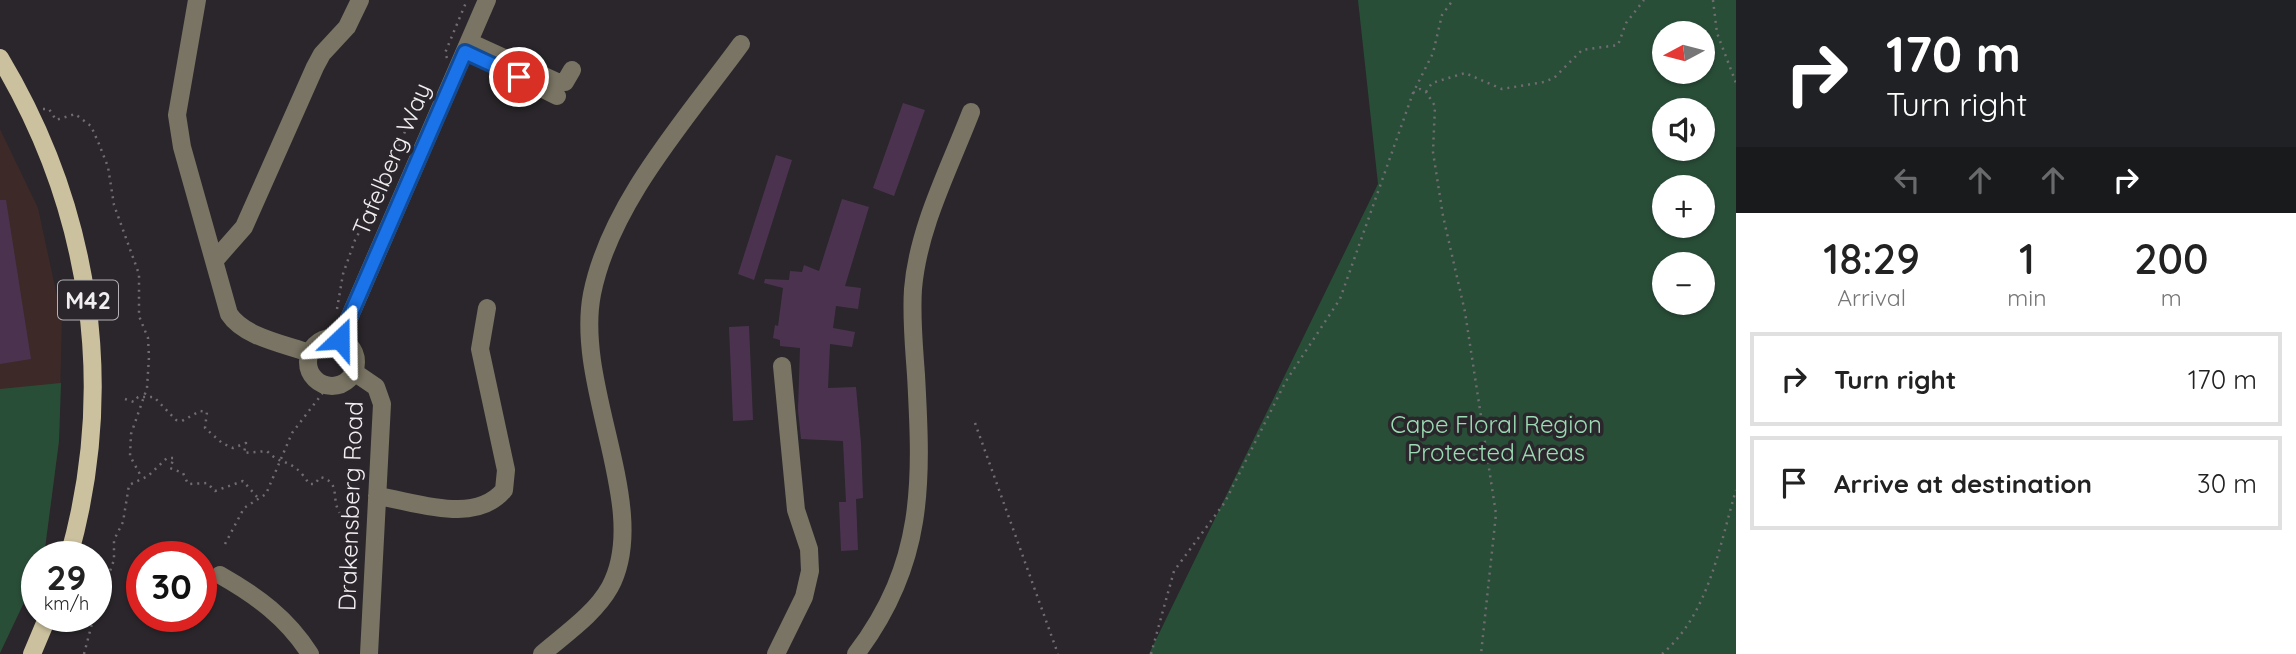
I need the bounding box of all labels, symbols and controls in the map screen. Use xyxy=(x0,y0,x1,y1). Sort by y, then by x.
north arrow xyxy=(1652,21,1715,84)
map controls xyxy=(1652,21,1715,315)
text: 170 m xyxy=(1886,23,2021,84)
icon: right xyxy=(1771,28,1862,119)
pin xyxy=(489,47,549,107)
icon: arrive xyxy=(500,58,538,96)
street label: Tafelberg Way xyxy=(345,78,437,240)
text: Turn right xyxy=(1886,84,2027,124)
button: sound xyxy=(1652,98,1715,161)
icon: left xyxy=(1888,161,1926,199)
icon: ahead xyxy=(1961,161,1999,199)
icon: ahead xyxy=(2034,161,2072,199)
icon: right xyxy=(2107,161,2145,199)
button: + xyxy=(1652,175,1715,238)
text: 18:29 xyxy=(1823,232,1920,285)
text: 1 xyxy=(2019,232,2035,285)
text: 200 xyxy=(2134,232,2209,285)
button: − xyxy=(1652,252,1715,315)
road number: M42 xyxy=(58,280,118,320)
text: Arrival xyxy=(1837,283,1906,312)
text: min xyxy=(2007,283,2047,312)
text: m xyxy=(2161,283,2182,312)
position arrow xyxy=(303,302,377,376)
icon: right xyxy=(1775,360,1813,398)
text: Turn right xyxy=(1834,363,1956,396)
text: 170 m xyxy=(2188,363,2257,396)
street label: Drakensberg Road xyxy=(331,401,369,611)
park label: Cape Floral Region Protected Areas xyxy=(1390,409,1602,467)
icon: arrive xyxy=(1775,464,1813,502)
text: Arrive at destination xyxy=(1834,467,2092,500)
text: 30 m xyxy=(2197,467,2257,500)
speed limit sign: 30 xyxy=(126,541,217,632)
text: 29 xyxy=(47,555,86,599)
text: km/h xyxy=(44,592,89,615)

